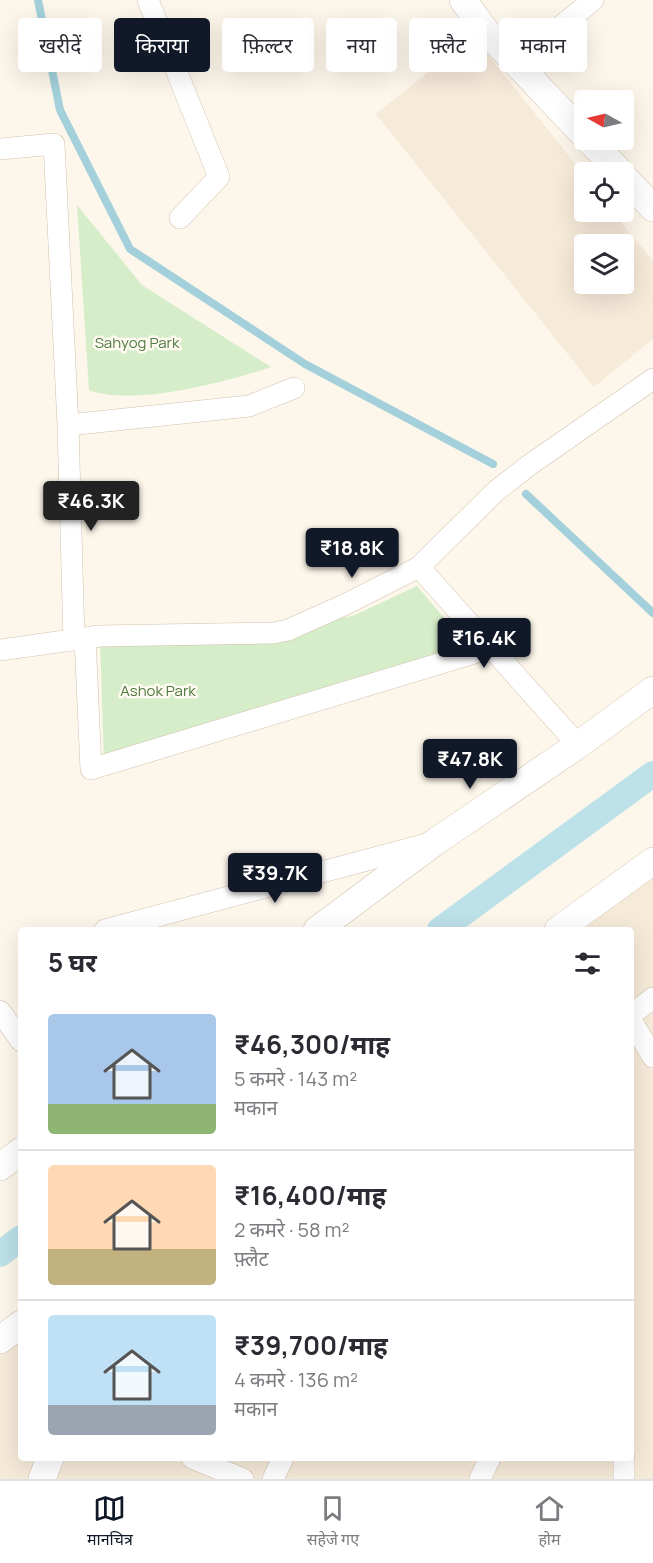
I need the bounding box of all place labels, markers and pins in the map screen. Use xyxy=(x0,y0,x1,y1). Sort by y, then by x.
pin: ₹46.3K xyxy=(42,481,140,532)
pin: ₹18.8K xyxy=(303,528,401,579)
pin: ₹16.4K xyxy=(435,618,533,669)
pin: ₹47.8K xyxy=(421,739,519,790)
pin: ₹39.7K xyxy=(226,853,324,904)

